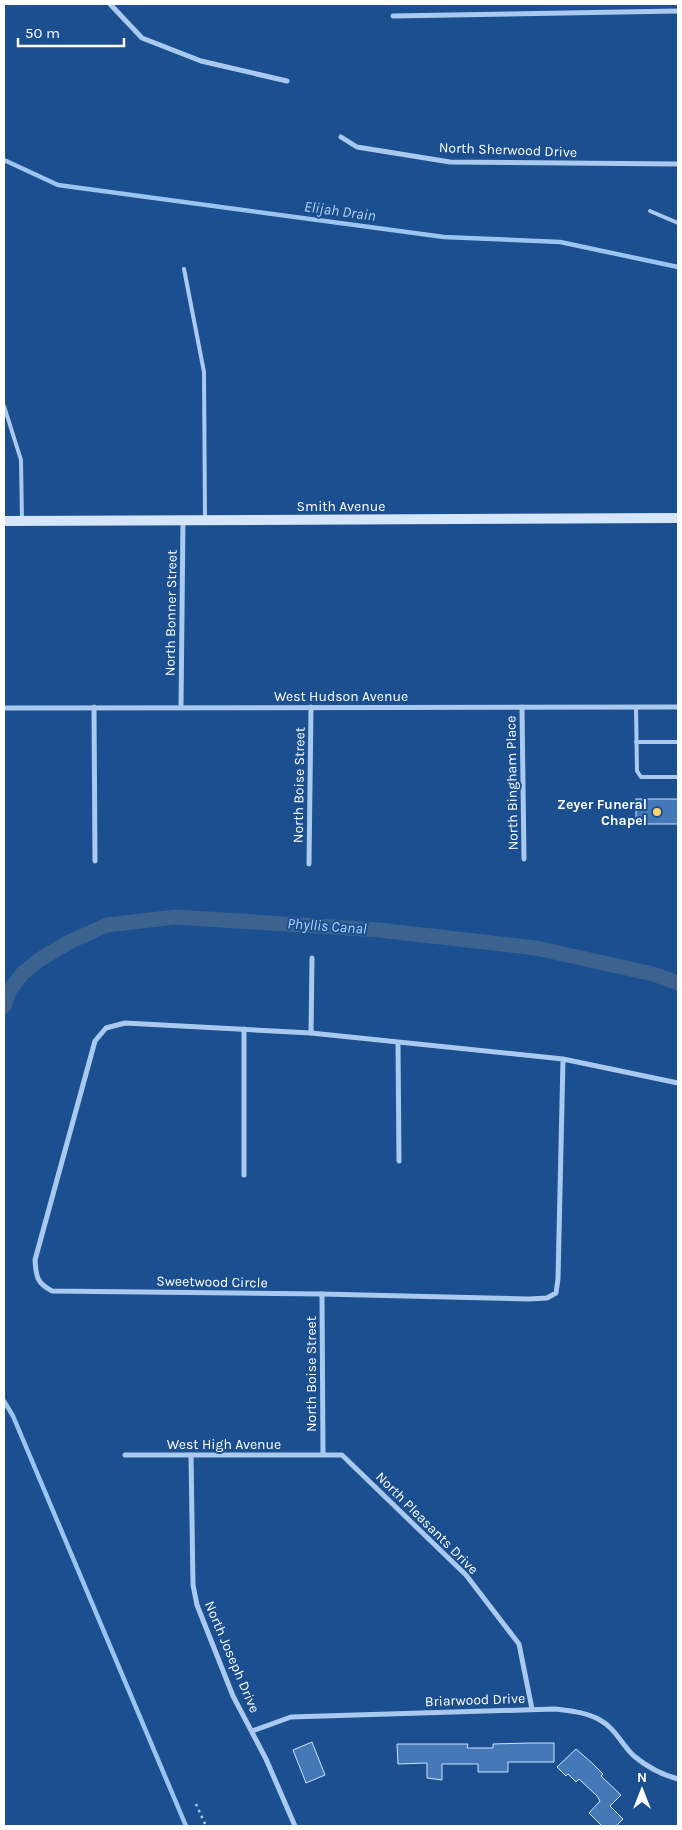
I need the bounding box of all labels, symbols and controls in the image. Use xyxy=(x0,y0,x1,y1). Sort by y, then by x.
scale bar xyxy=(18,15,124,47)
text: 50 m xyxy=(25,24,60,42)
street label: North Sherwood Drive xyxy=(439,139,577,161)
water label: Elijah Drain xyxy=(303,197,377,225)
street label: Smith Avenue xyxy=(297,498,385,515)
street label: North Bonner Street xyxy=(161,550,181,676)
street label: West Hudson Avenue xyxy=(274,688,408,705)
street label: North Bingham Place xyxy=(502,715,522,851)
street label: North Boise Street xyxy=(289,727,309,843)
place label: Zeyer Funeral Chapel xyxy=(557,796,647,829)
marker: Zeyer Funeral Chapel xyxy=(651,806,663,818)
water label: Phyllis Canal xyxy=(287,914,367,938)
street label: Sweetwood Circle xyxy=(156,1273,268,1291)
street label: North Boise Street xyxy=(303,1316,320,1432)
street label: West High Avenue xyxy=(167,1436,281,1453)
street label: North Pleasants Drive xyxy=(372,1468,482,1578)
street label: North Joseph Drive xyxy=(201,1599,263,1715)
street label: Briarwood Drive xyxy=(424,1690,526,1710)
north arrow xyxy=(617,1765,667,1815)
text: N xyxy=(637,1769,647,1786)

